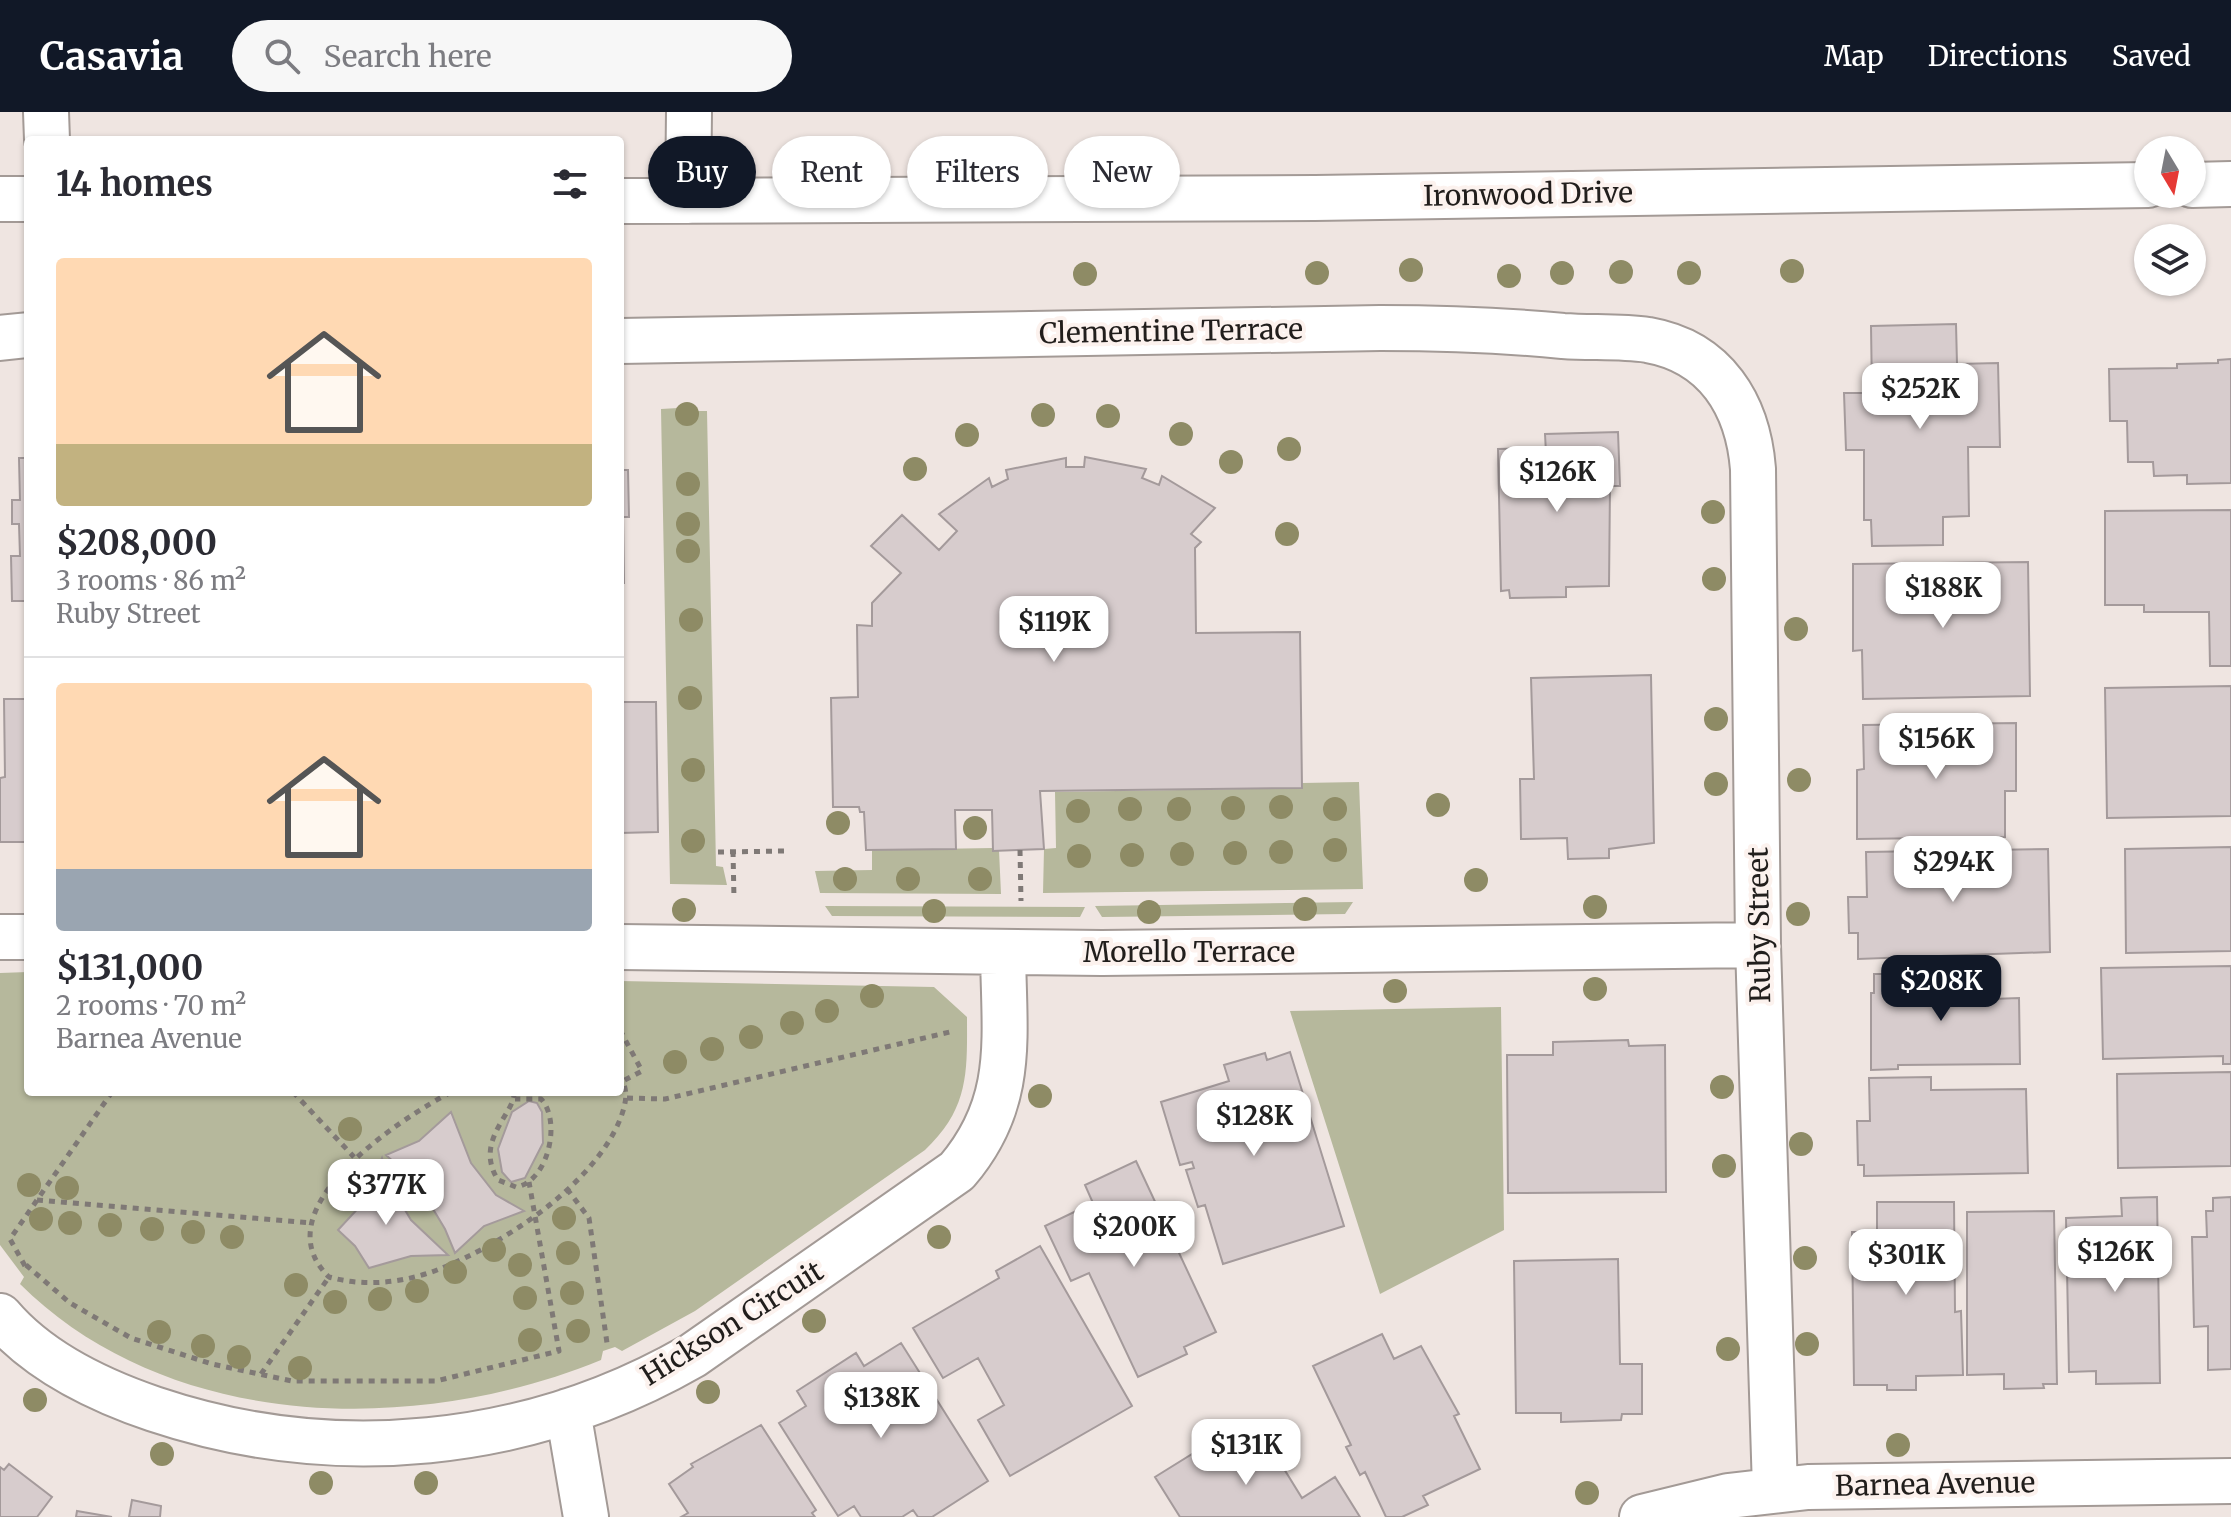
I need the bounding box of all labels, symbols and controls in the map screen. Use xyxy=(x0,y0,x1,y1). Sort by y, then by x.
search box xyxy=(232,20,792,92)
text: Casavia xyxy=(40,33,184,80)
icon: search xyxy=(260,34,304,78)
text: Search here xyxy=(324,37,492,75)
text: Map xyxy=(1824,38,1884,74)
text: Directions xyxy=(1928,38,2068,74)
text: Saved xyxy=(2112,38,2191,74)
chip: Buy xyxy=(648,136,756,208)
chip: Rent xyxy=(772,136,891,208)
chip: Filters xyxy=(907,136,1048,208)
chip: New xyxy=(1064,136,1180,208)
north arrow xyxy=(2134,136,2206,208)
map controls xyxy=(2134,136,2206,296)
icon: filters xyxy=(548,162,592,206)
text: 14 homes xyxy=(56,163,213,205)
street label: Ironwood Drive xyxy=(1423,174,1633,214)
button: layers xyxy=(2134,224,2206,296)
icon: home xyxy=(252,310,396,454)
street label: Clementine Terrace xyxy=(1039,311,1303,351)
pin: $252K xyxy=(1864,363,1976,431)
text: $252K xyxy=(1880,372,1960,405)
pin: $126K xyxy=(1501,446,1613,514)
text: $126K xyxy=(1518,455,1596,488)
text: $208,000 xyxy=(56,522,217,564)
pin: $188K xyxy=(1887,562,1999,630)
text: 3 rooms · 86 m² xyxy=(56,564,246,597)
text: $188K xyxy=(1904,571,1982,604)
pin: $119K xyxy=(998,596,1110,664)
text: Ruby Street xyxy=(56,597,201,630)
text: $119K xyxy=(1017,605,1091,638)
pin: $156K xyxy=(1880,713,1992,781)
text: $156K xyxy=(1897,722,1975,755)
icon: home xyxy=(252,735,396,879)
pin: $294K xyxy=(1897,836,2009,904)
text: $294K xyxy=(1912,845,1994,878)
street label: Ruby Street xyxy=(1740,847,1778,1003)
street label: Morello Terrace xyxy=(1083,934,1295,970)
text: $131,000 xyxy=(56,947,203,989)
pin: $208K xyxy=(1885,955,1997,1023)
text: $208K xyxy=(1899,964,1983,997)
text: 2 rooms · 70 m² xyxy=(56,989,246,1022)
text: Barnea Avenue xyxy=(56,1022,242,1055)
pin: $128K xyxy=(1198,1090,1310,1158)
text: $128K xyxy=(1215,1099,1293,1132)
pin: $377K xyxy=(330,1159,442,1227)
text: $377K xyxy=(346,1168,426,1201)
pin: $200K xyxy=(1078,1201,1190,1269)
text: $200K xyxy=(1092,1210,1176,1243)
pin: $126K xyxy=(2059,1226,2171,1294)
pin: $301K xyxy=(1850,1229,1962,1297)
text: $126K xyxy=(2076,1235,2154,1268)
text: $301K xyxy=(1867,1238,1945,1271)
street label: Hickson Circuit xyxy=(634,1253,830,1393)
pin: $138K xyxy=(825,1372,937,1440)
text: $138K xyxy=(842,1381,920,1414)
pin: $131K xyxy=(1190,1419,1302,1487)
text: $131K xyxy=(1210,1428,1282,1461)
street label: Barnea Avenue xyxy=(1835,1464,2035,1504)

